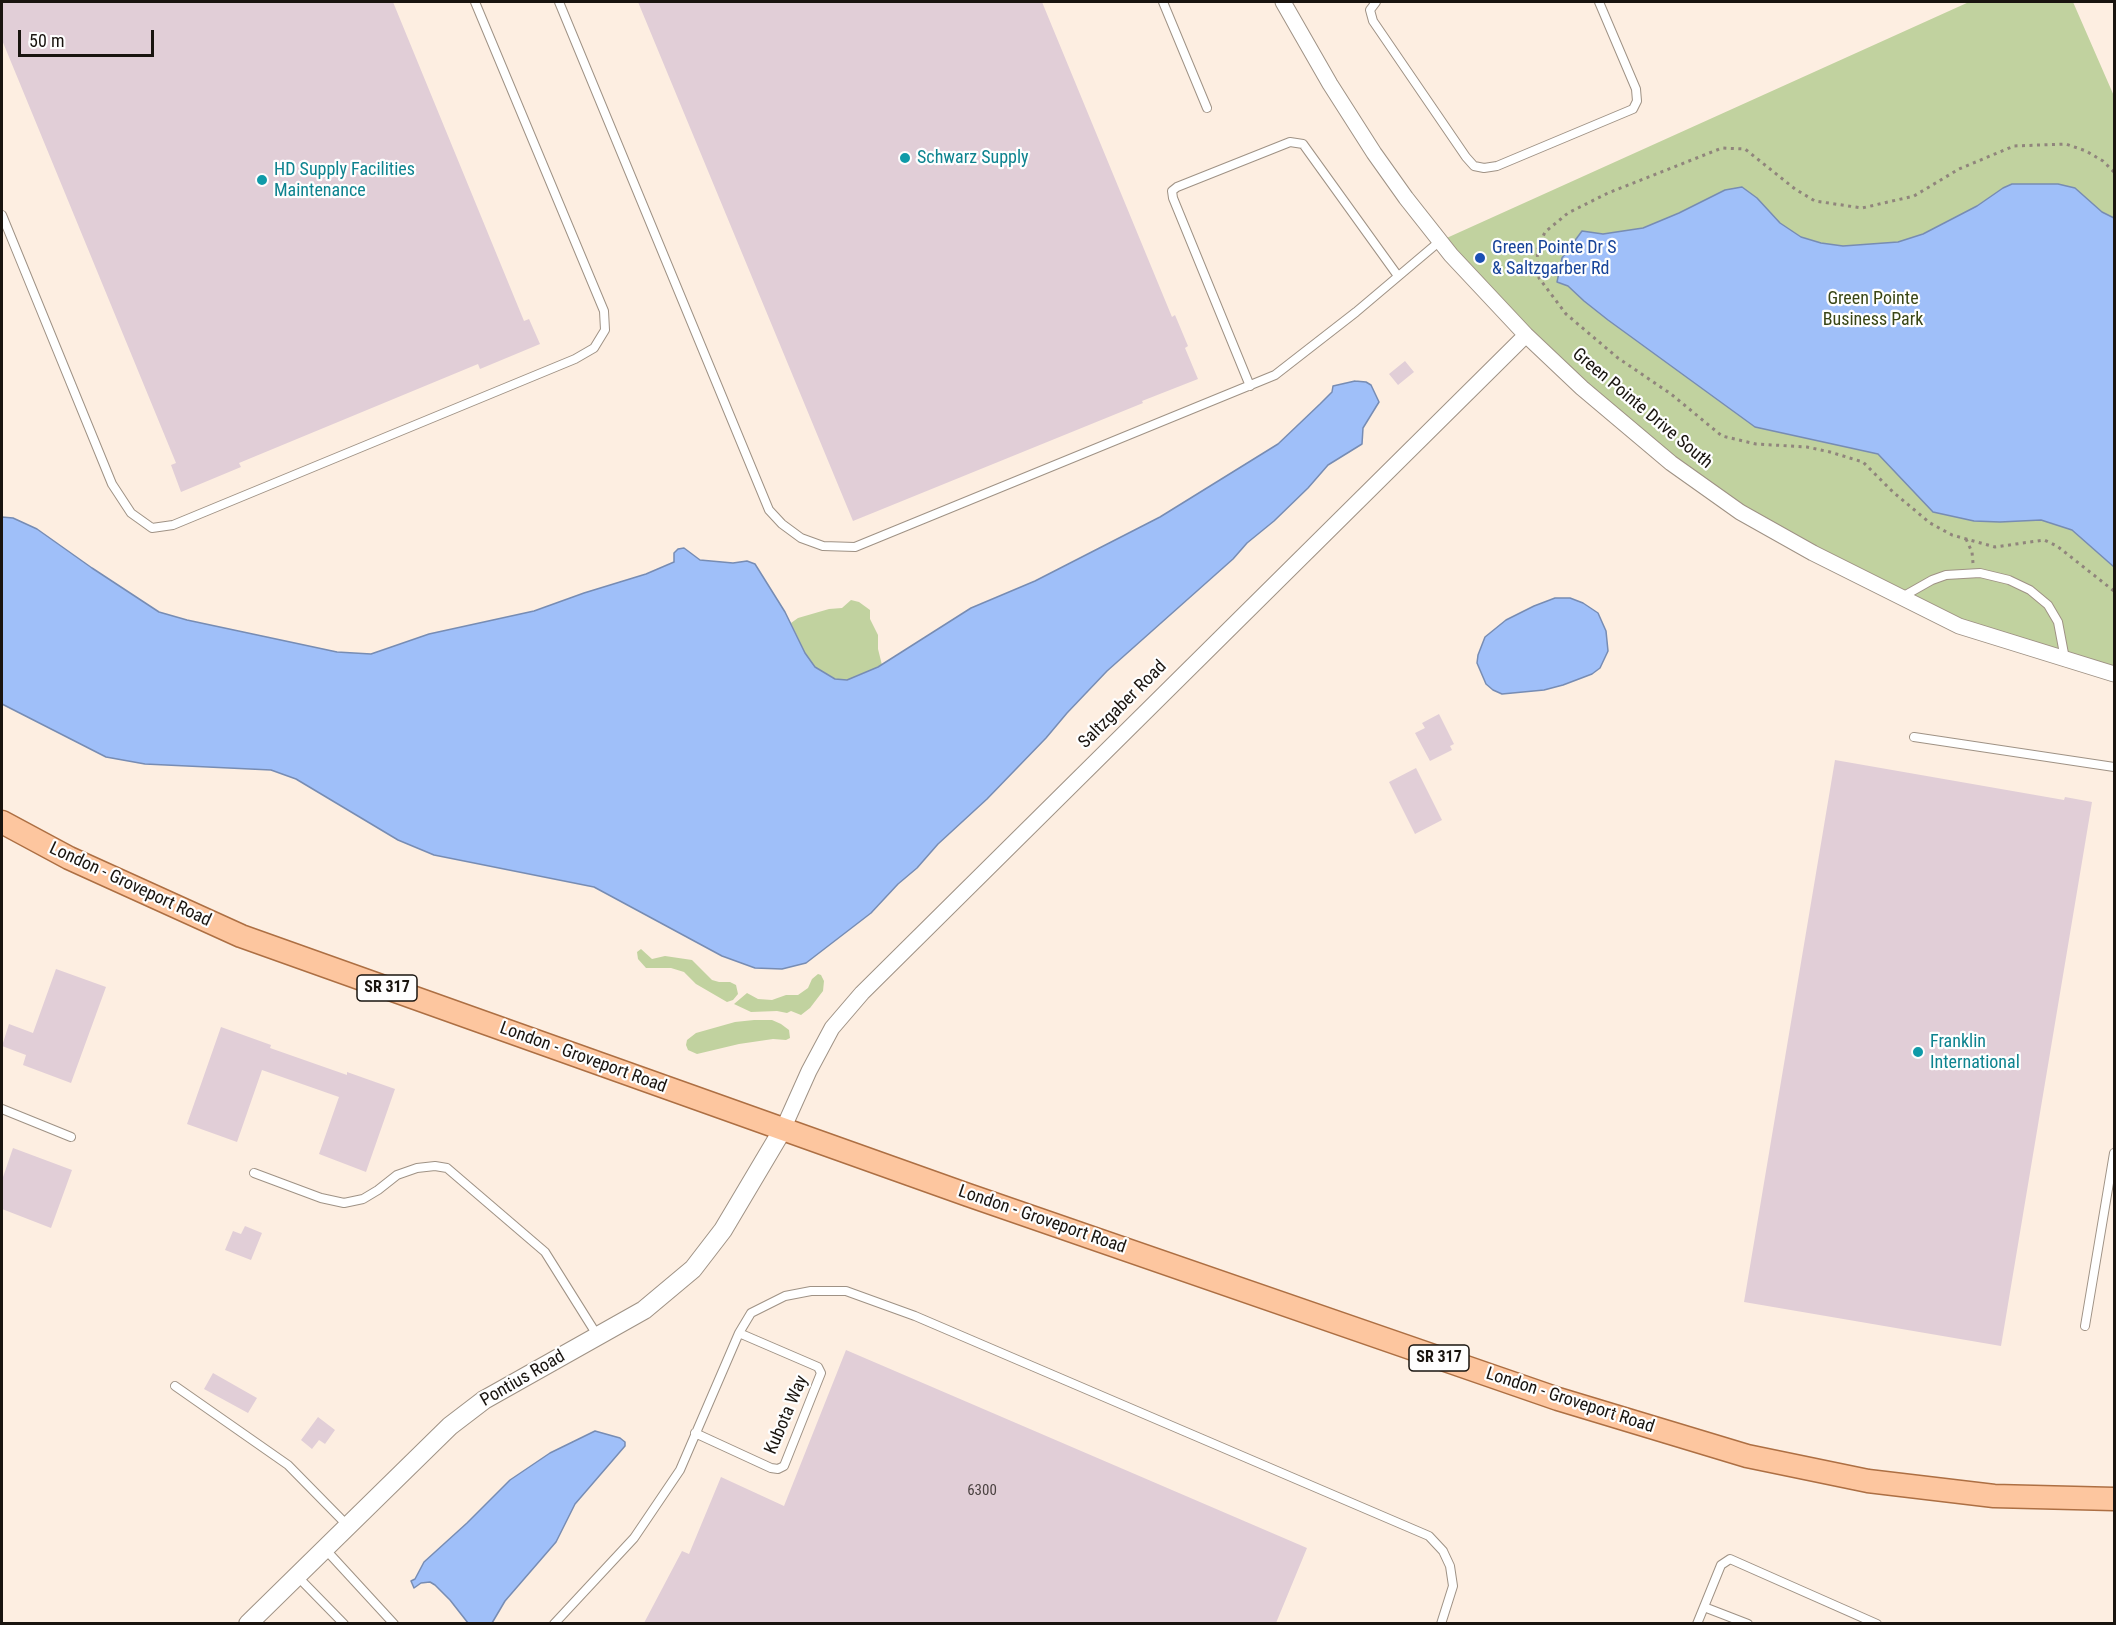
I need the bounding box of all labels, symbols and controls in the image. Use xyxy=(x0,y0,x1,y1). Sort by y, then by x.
scale bar xyxy=(21,18,158,56)
text: 50 m xyxy=(29,30,64,51)
place label: Schwarz Supply xyxy=(917,147,1029,169)
marker: Schwarz Supply xyxy=(898,151,912,165)
place label: HD Supply Facilities Maintenance xyxy=(274,159,415,201)
marker: HD Supply Facilities Maintenance xyxy=(255,173,269,187)
place label: Green Pointe Dr S & Saltzgarber Rd xyxy=(1492,237,1617,280)
marker: Green Pointe Dr S & Saltzgarber Rd xyxy=(1473,251,1487,265)
park label: Green Pointe Business Park xyxy=(1823,288,1923,330)
street label: Green Pointe Drive South xyxy=(1567,344,1717,474)
street label: Saltzgaber Road xyxy=(1074,656,1172,754)
street label: London - Groveport Road xyxy=(46,838,214,932)
road number: SR 317 xyxy=(357,975,417,1001)
street label: London - Groveport Road xyxy=(497,1018,669,1098)
place label: Franklin International xyxy=(1930,1031,2020,1074)
marker: Franklin International xyxy=(1911,1045,1925,1059)
street label: London - Groveport Road xyxy=(955,1181,1129,1259)
road number: SR 317 xyxy=(1409,1345,1469,1371)
street label: Pontius Road xyxy=(477,1346,569,1412)
street label: London - Groveport Road xyxy=(1483,1364,1657,1438)
street label: Kubota Way xyxy=(761,1372,813,1458)
house number: 6300 xyxy=(967,1482,997,1500)

